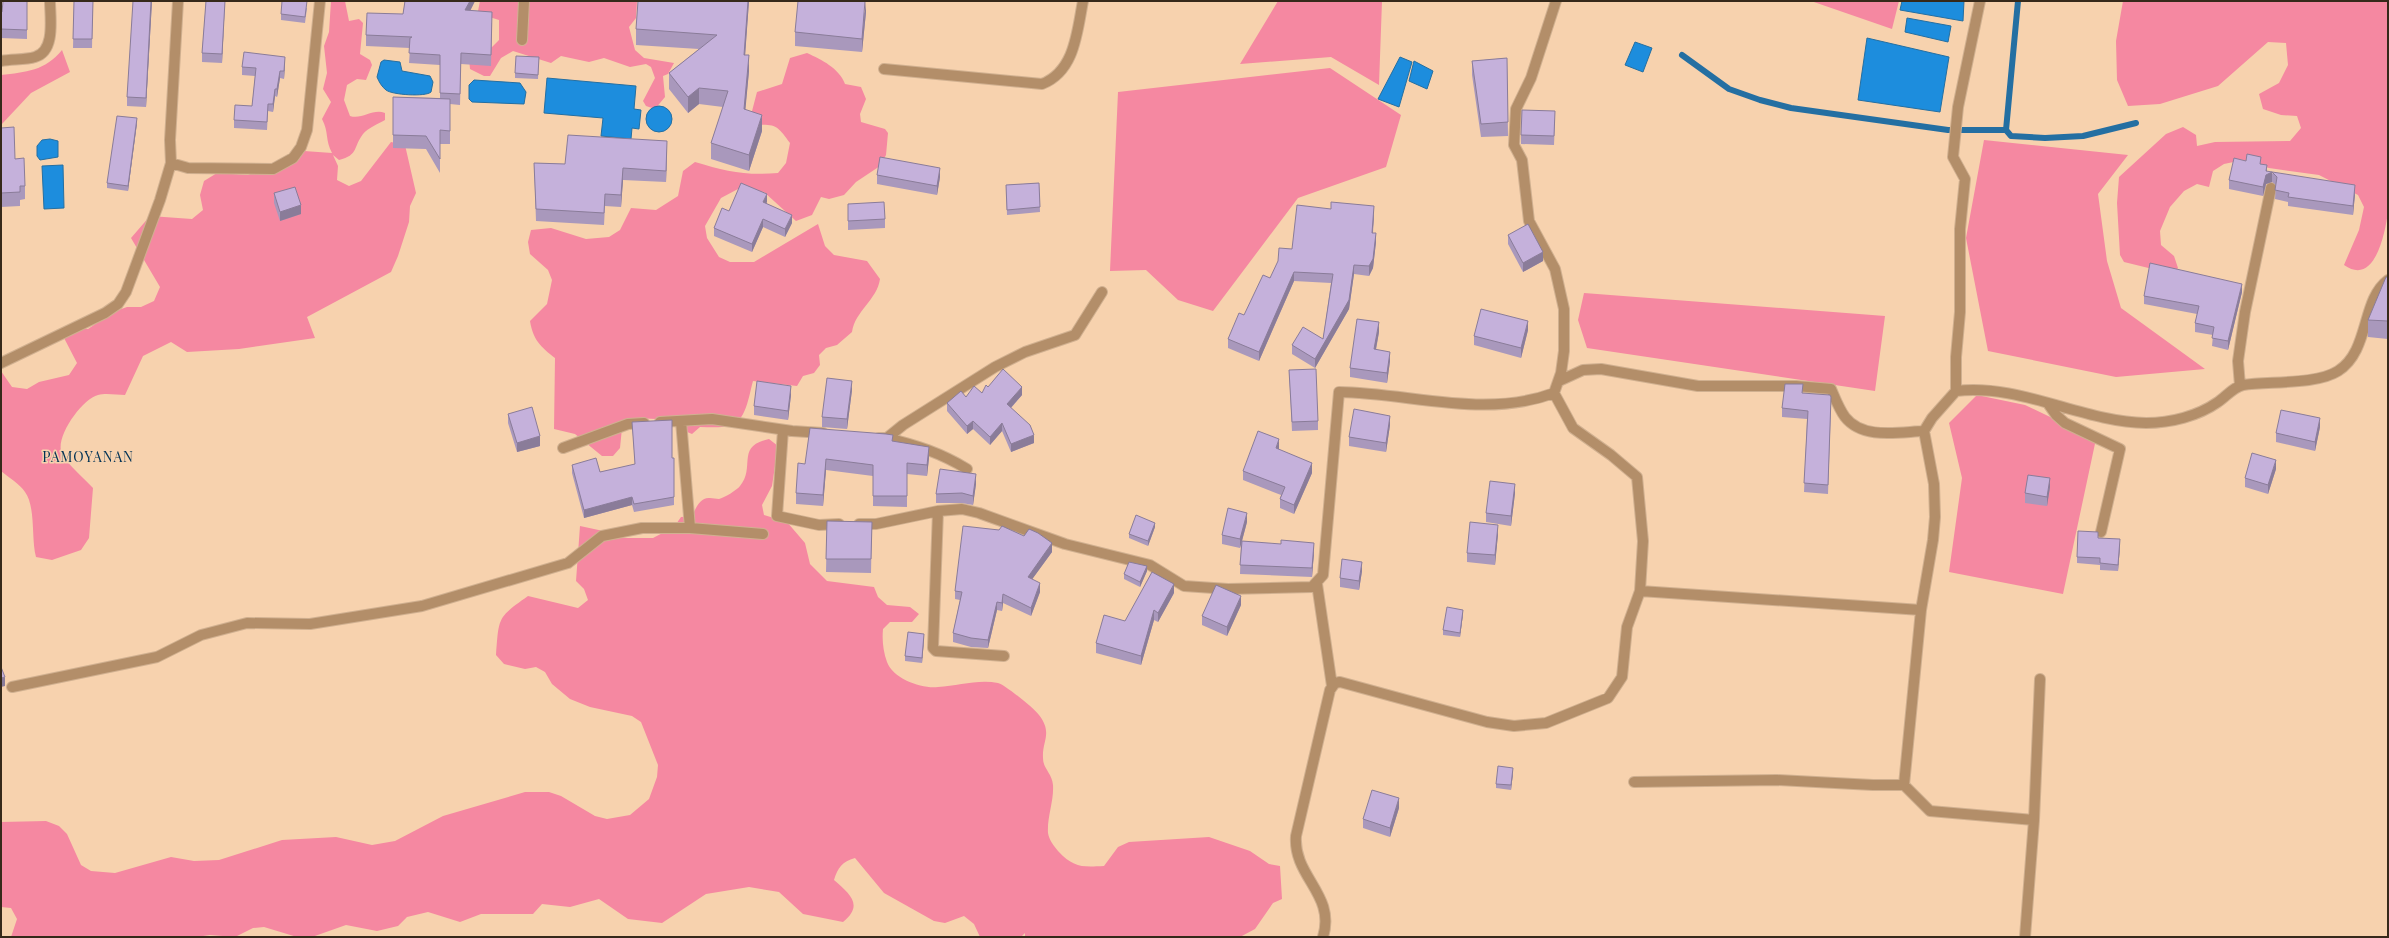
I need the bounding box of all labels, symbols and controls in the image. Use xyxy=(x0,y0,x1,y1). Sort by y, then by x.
district label: PAMOYANAN xyxy=(42,447,134,466)

